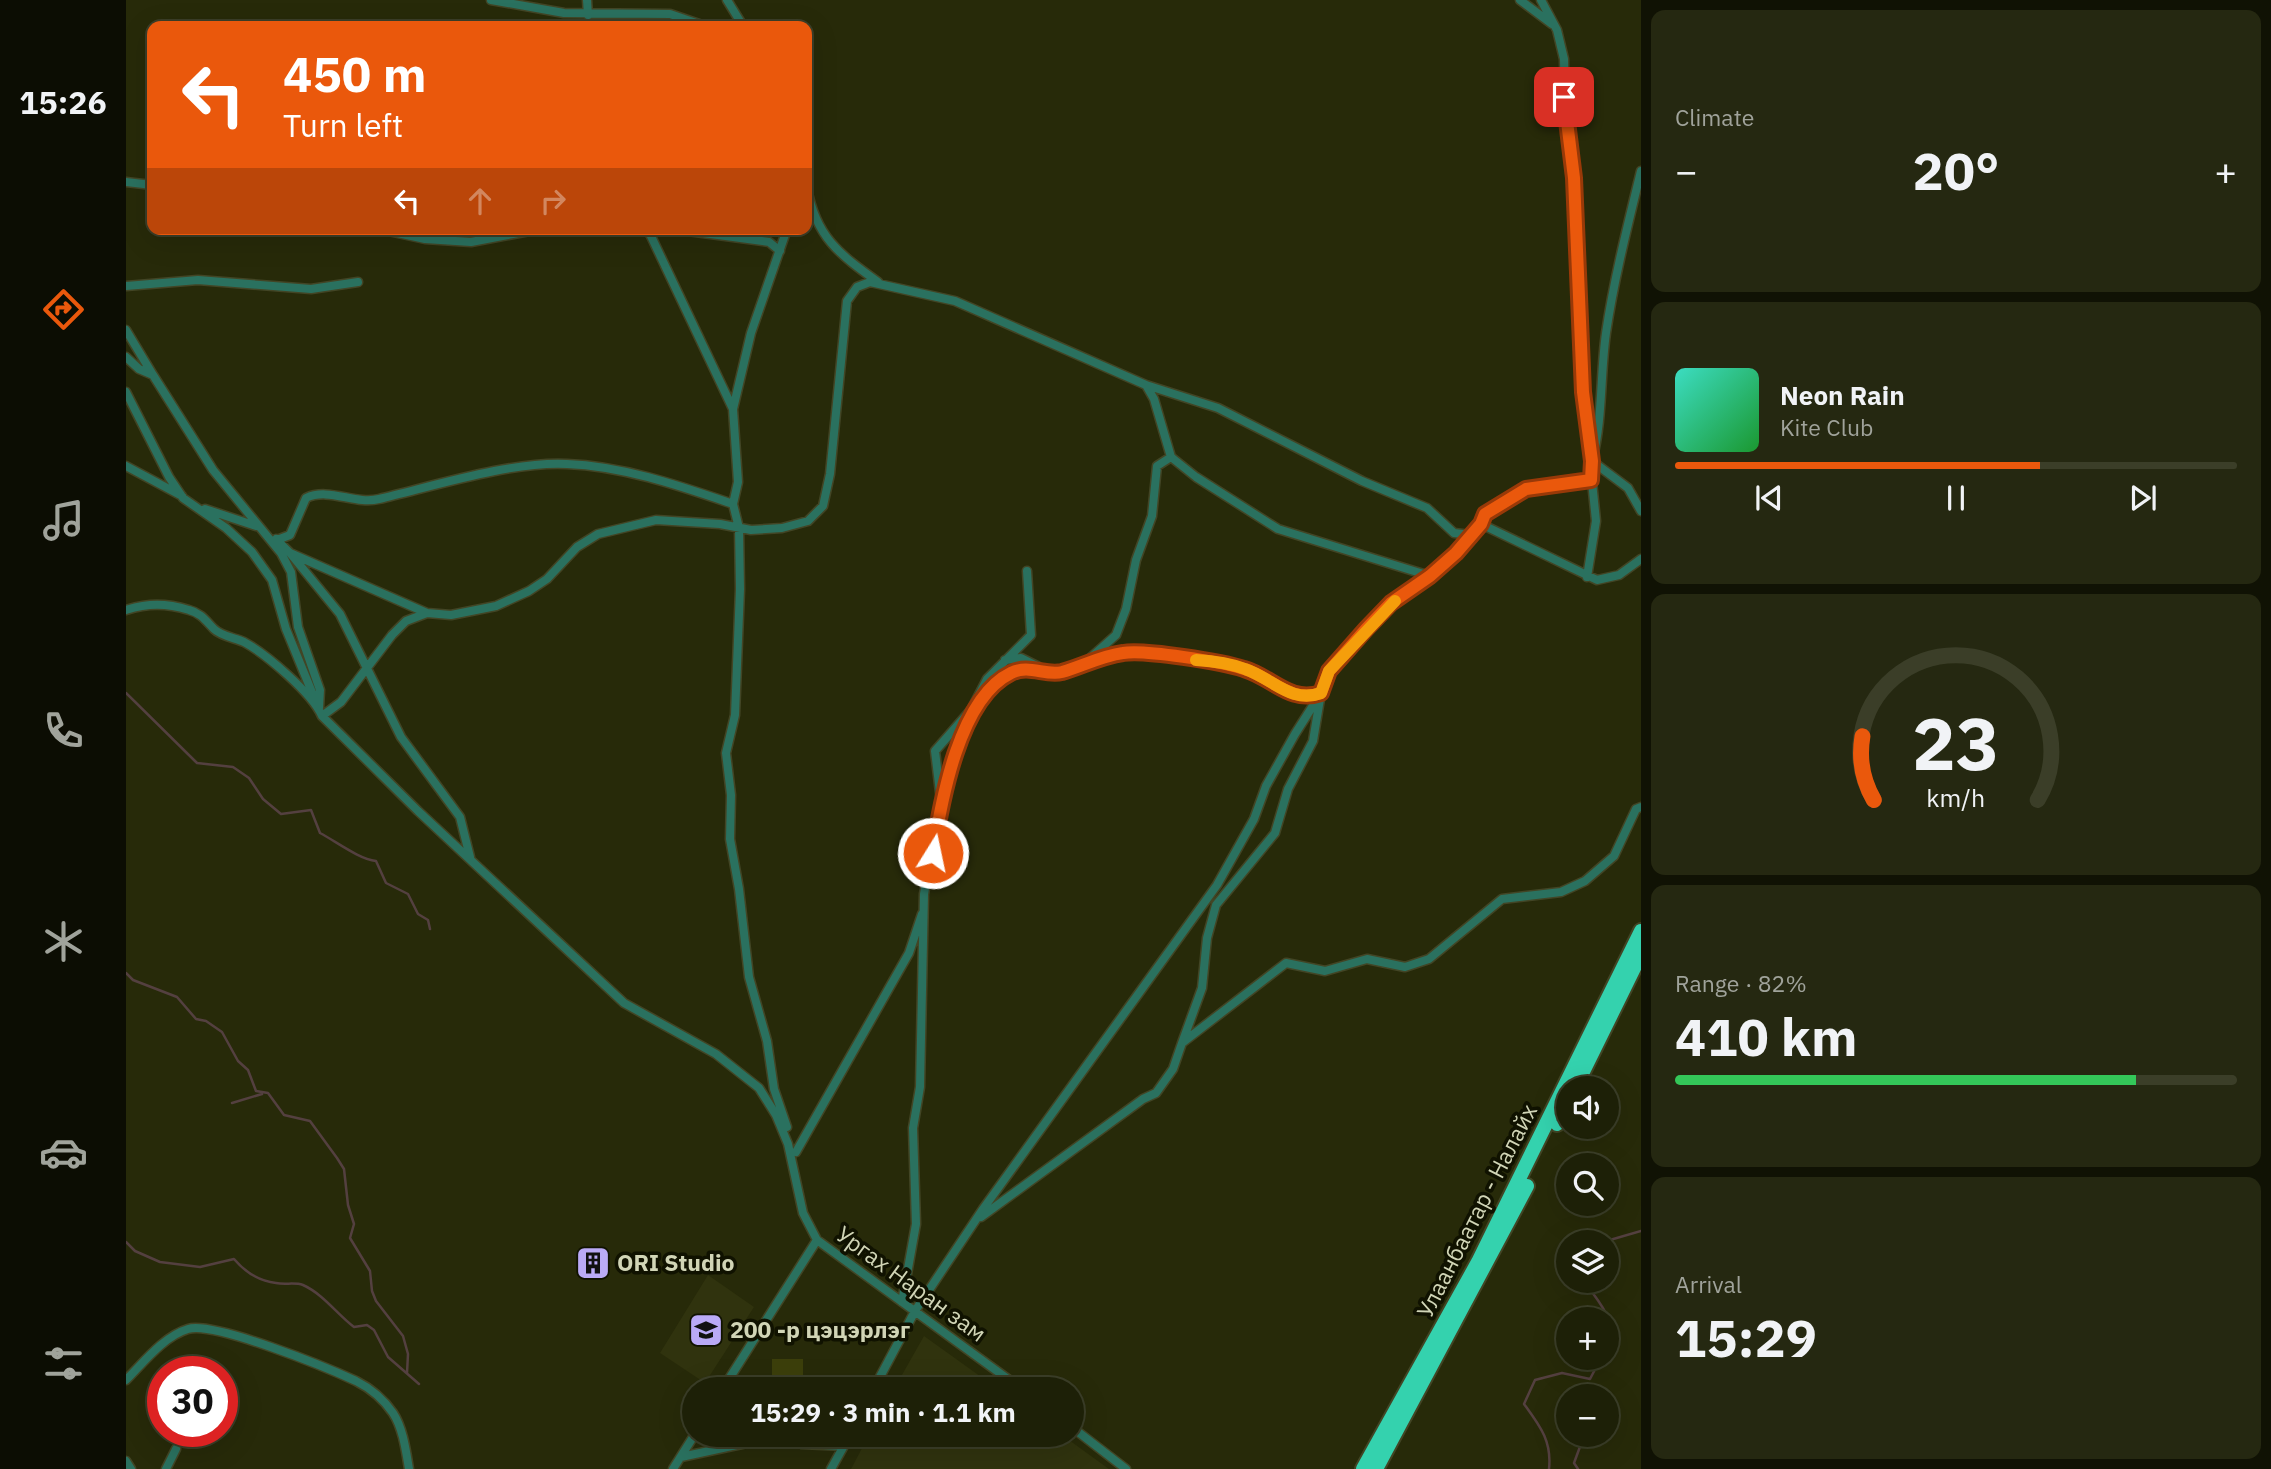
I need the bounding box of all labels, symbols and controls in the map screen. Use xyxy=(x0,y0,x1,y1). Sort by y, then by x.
text: 450 m xyxy=(283,42,427,105)
icon: left xyxy=(168,49,259,140)
pin xyxy=(1534,67,1594,127)
icon: arrive xyxy=(1545,78,1583,116)
text: 15:26 xyxy=(19,81,107,123)
text: Climate xyxy=(1675,102,1754,132)
text: Turn left xyxy=(283,104,403,146)
text: 20° xyxy=(1913,137,1999,204)
text: − xyxy=(1675,146,1698,195)
text: + xyxy=(2214,146,2237,195)
icon: left xyxy=(388,182,426,220)
icon: ahead xyxy=(461,182,499,220)
icon: right xyxy=(534,182,572,220)
icon: directions xyxy=(39,285,88,334)
text: Neon Rain xyxy=(1780,378,1905,412)
text: Kite Club xyxy=(1780,412,1873,442)
icon: previous xyxy=(1750,479,1788,517)
icon: pause xyxy=(1937,479,1975,517)
icon: next xyxy=(2124,479,2162,517)
icon: music xyxy=(39,496,88,545)
text: 23 xyxy=(1912,696,2000,791)
icon: phone xyxy=(39,706,88,755)
text: km/h xyxy=(1927,781,1985,814)
position arrow xyxy=(896,816,970,890)
icon: climate xyxy=(39,917,88,966)
text: Range · 82% xyxy=(1675,968,1807,998)
text: 410 km xyxy=(1675,1003,1857,1070)
map controls xyxy=(1556,1076,1619,1447)
button: sound xyxy=(1556,1076,1619,1139)
street label: Улаанбаатар - Налайх xyxy=(1409,1098,1543,1322)
icon: car xyxy=(39,1128,88,1177)
button: search xyxy=(1556,1153,1619,1216)
street label: Ургах Наран зам xyxy=(831,1219,992,1348)
button: layers xyxy=(1556,1230,1619,1293)
building icon: ORI Studio xyxy=(574,1244,612,1282)
place label: ORI Studio xyxy=(617,1247,735,1277)
text: Arrival xyxy=(1675,1269,1742,1299)
text: 15:29 xyxy=(1675,1304,1817,1371)
button: + xyxy=(1556,1307,1619,1370)
school or university icon: 200 -р цэцэрлэг xyxy=(687,1311,725,1349)
place label: 200 -р цэцэрлэг xyxy=(730,1314,910,1344)
icon: filters xyxy=(39,1339,88,1388)
speed limit sign: 30 xyxy=(147,1356,238,1447)
button: − xyxy=(1556,1384,1619,1447)
text: 15:29 · 3 min · 1.1 km xyxy=(750,1395,1016,1429)

